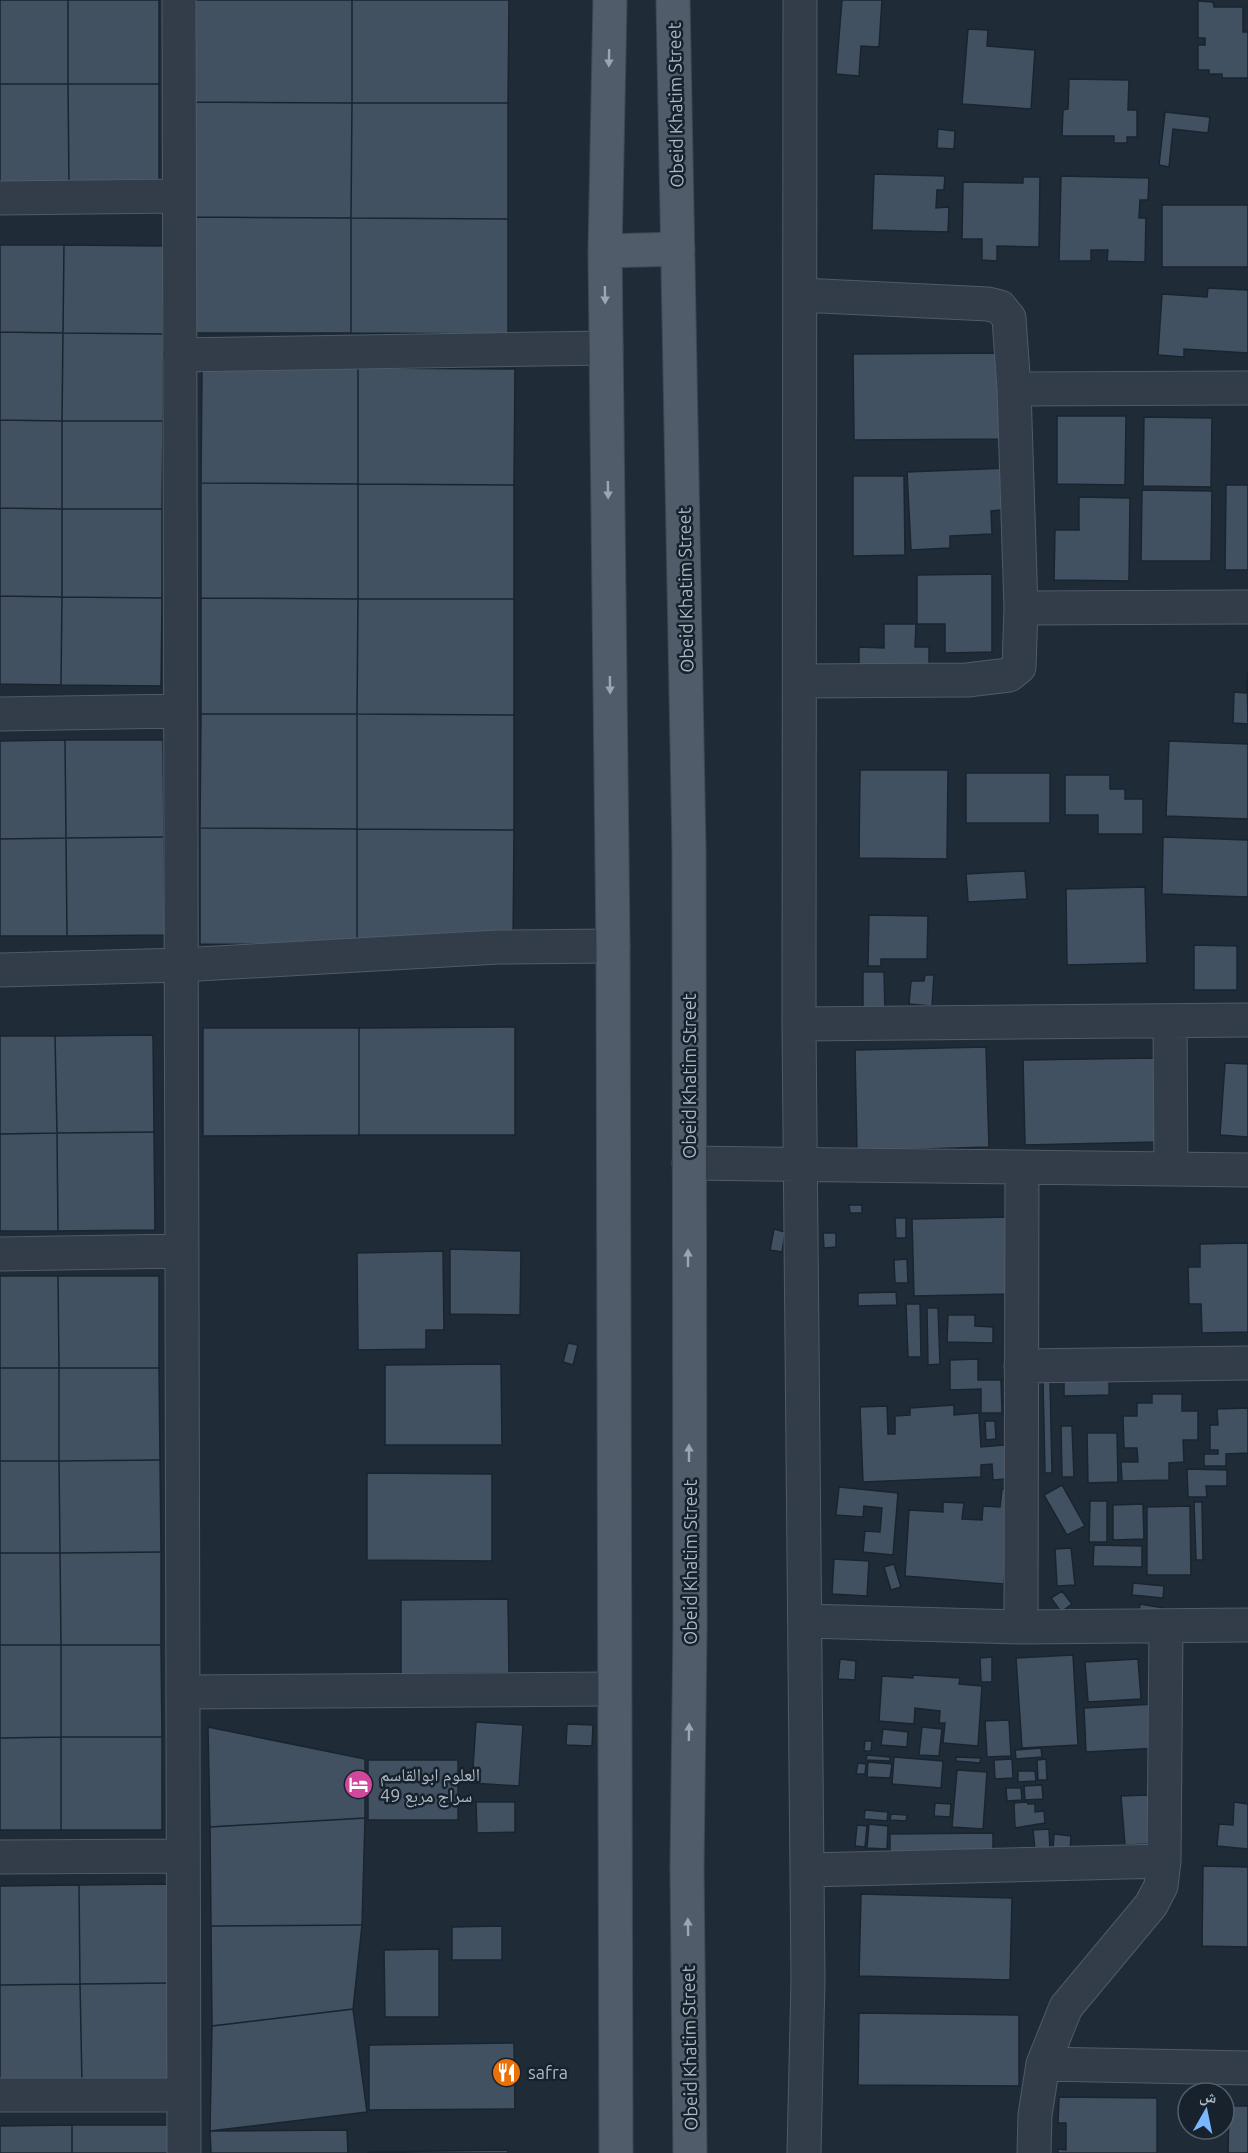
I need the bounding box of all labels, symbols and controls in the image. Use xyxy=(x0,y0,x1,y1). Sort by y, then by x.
street label: Obeid Khatim Street xyxy=(664,22,686,188)
one-way arrow xyxy=(604,49,614,68)
one-way arrow xyxy=(601,286,610,305)
one-way arrow xyxy=(603,481,613,500)
street label: Obeid Khatim Street xyxy=(674,507,696,673)
one-way arrow xyxy=(605,676,615,695)
street label: Obeid Khatim Street xyxy=(679,993,699,1159)
one-way arrow xyxy=(683,1248,693,1267)
one-way arrow xyxy=(684,1443,694,1462)
street label: Obeid Khatim Street xyxy=(680,1479,700,1645)
one-way arrow xyxy=(684,1722,694,1741)
place label: العلوم ابوالقاسم سراج مربع 49 xyxy=(380,1764,480,1808)
hotel icon: العلوم ابوالقاسم سراج مربع 49 xyxy=(343,1768,375,1800)
one-way arrow xyxy=(683,1917,693,1936)
street label: Obeid Khatim Street xyxy=(678,1965,700,2131)
restaurant icon: safra xyxy=(491,2056,523,2088)
place label: safra xyxy=(528,2062,568,2082)
north arrow xyxy=(1176,2081,1236,2141)
text: ش xyxy=(1198,2086,1218,2107)

